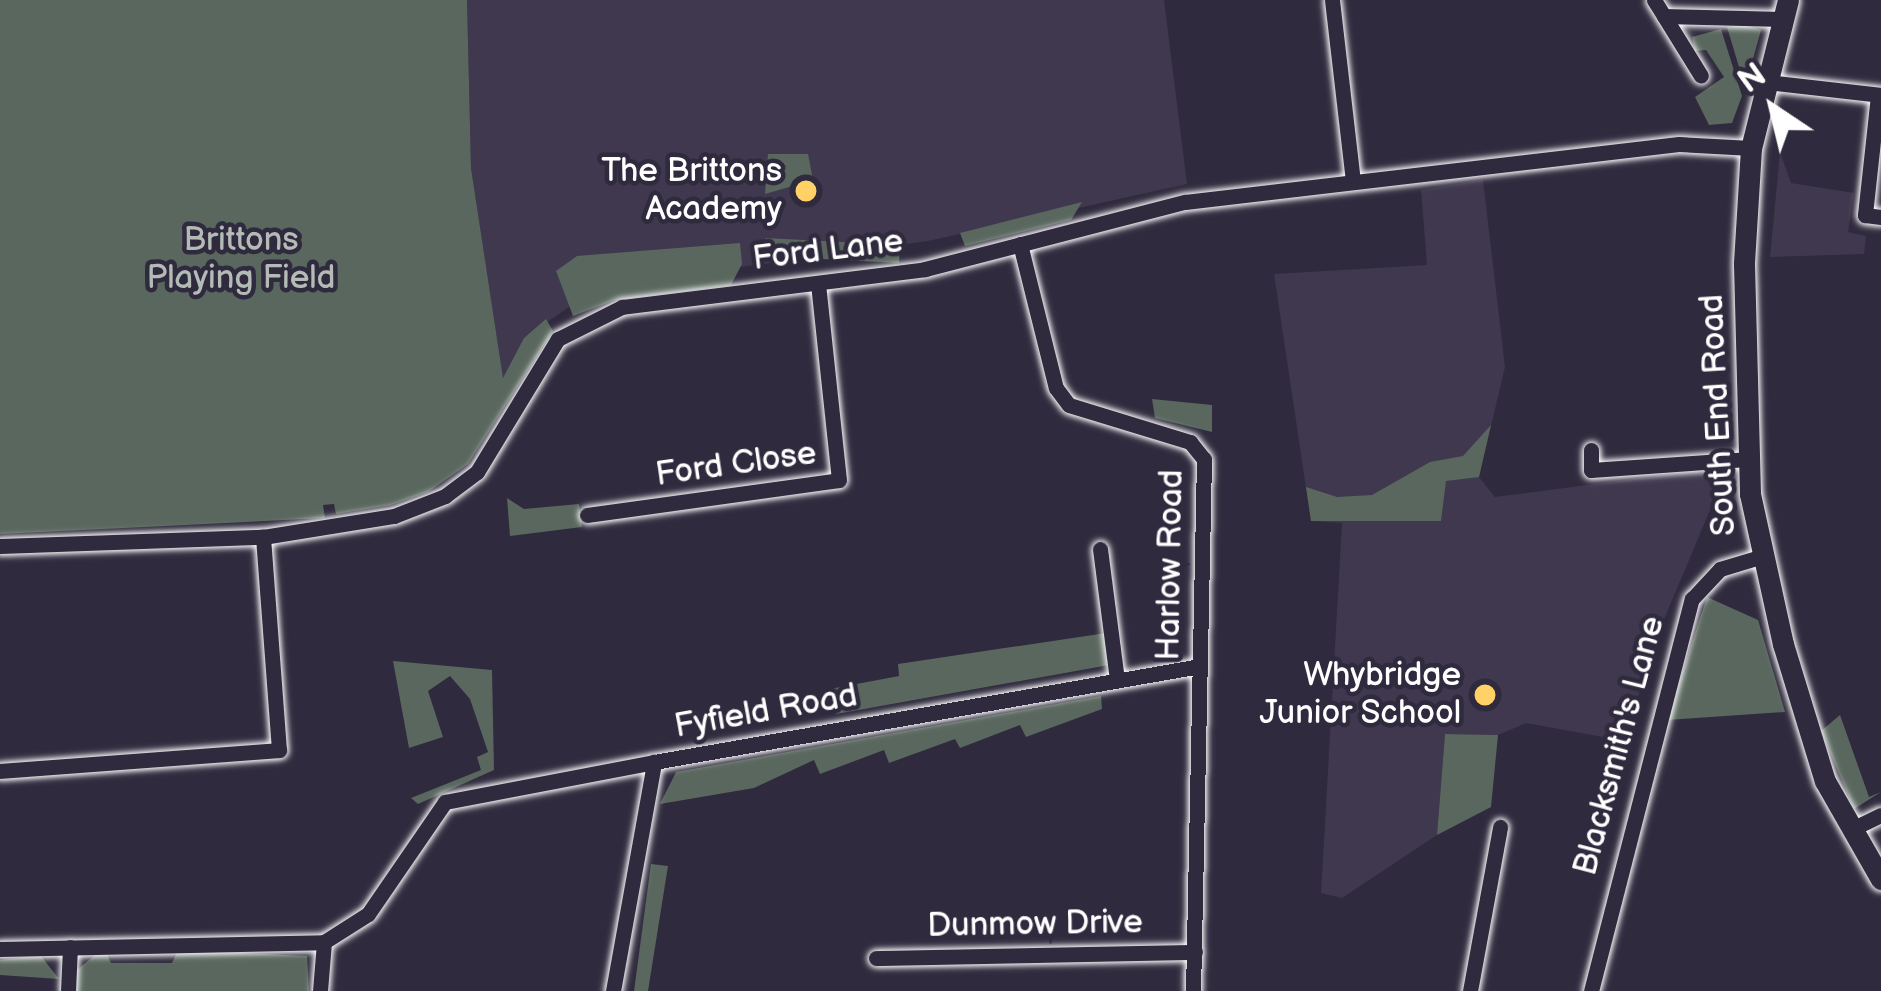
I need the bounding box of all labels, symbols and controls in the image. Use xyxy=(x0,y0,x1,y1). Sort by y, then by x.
north arrow xyxy=(1713,48,1833,168)
text: N xyxy=(1731,55,1774,102)
place label: The Brittons Academy xyxy=(601,152,782,230)
marker: The Brittons Academy xyxy=(793,178,819,204)
park label: Brittons Playing Field xyxy=(147,221,335,299)
street label: Ford Lane xyxy=(750,222,906,280)
street label: South End Road xyxy=(1693,293,1745,537)
street label: Ford Close xyxy=(653,434,819,496)
street label: Harlow Road xyxy=(1150,469,1192,661)
street label: Blacksmith's Lane xyxy=(1566,612,1674,880)
place label: Whybridge Junior School xyxy=(1259,656,1461,734)
street label: Fyfield Road xyxy=(672,676,860,748)
marker: Whybridge Junior School xyxy=(1472,682,1498,708)
street label: Dunmow Drive xyxy=(927,903,1143,947)

